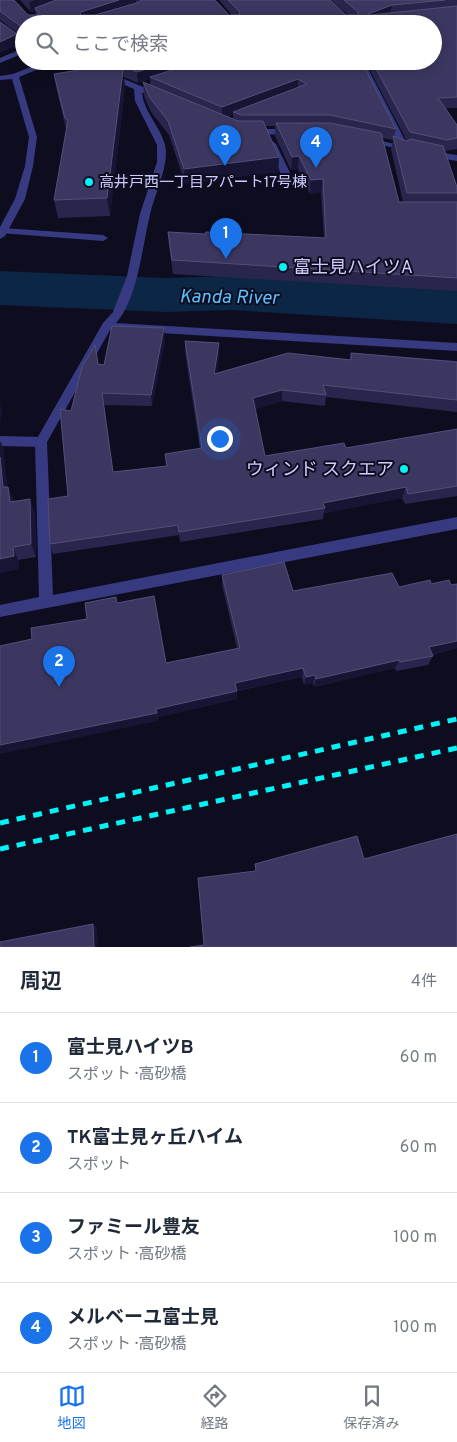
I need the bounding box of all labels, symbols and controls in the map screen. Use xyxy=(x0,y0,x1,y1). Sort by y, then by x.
search box xyxy=(15,15,442,70)
icon: search xyxy=(33,29,61,57)
text: ここで検索 xyxy=(73,33,168,57)
pin: 3 xyxy=(209,125,241,166)
pin: 4 xyxy=(300,127,332,168)
place label: 高井戸西一丁目アパート17号棟 xyxy=(99,173,307,193)
marker: 高井戸西一丁目アパート17号棟 xyxy=(83,176,95,188)
pin: 1 xyxy=(210,218,242,259)
place label: 富士見ハイツA xyxy=(293,257,413,280)
marker: 富士見ハイツA xyxy=(277,261,289,273)
water label: Kanda River xyxy=(179,285,281,311)
your location xyxy=(207,426,233,452)
place label: ウィンド スクエア xyxy=(246,459,394,482)
marker: ウィンド スクエア xyxy=(398,463,410,475)
pin: 2 xyxy=(43,646,75,687)
text: 周辺 xyxy=(20,969,62,996)
text: 4件 xyxy=(411,972,437,992)
text: 富士見ハイツB xyxy=(67,1036,194,1060)
text: 1 xyxy=(33,1048,39,1068)
text: 60 m xyxy=(400,1048,437,1068)
text: スポット · 高砂橋 xyxy=(67,1065,187,1085)
text: TK富士見ヶ丘ハイム xyxy=(67,1126,243,1150)
text: 2 xyxy=(31,1138,41,1158)
text: 60 m xyxy=(400,1138,437,1158)
text: スポット xyxy=(67,1155,131,1175)
text: ファミール豊友 xyxy=(67,1216,200,1240)
text: 3 xyxy=(31,1228,41,1248)
text: 100 m xyxy=(393,1228,437,1248)
text: スポット · 高砂橋 xyxy=(67,1245,187,1265)
text: メルベーユ富士見 xyxy=(67,1306,219,1330)
text: 4 xyxy=(31,1318,41,1338)
text: 100 m xyxy=(393,1318,437,1338)
text: スポット · 高砂橋 xyxy=(67,1335,187,1355)
tab: 地図 xyxy=(58,1382,86,1433)
tab: 経路 xyxy=(201,1382,229,1433)
tab: 保存済み xyxy=(344,1382,400,1433)

